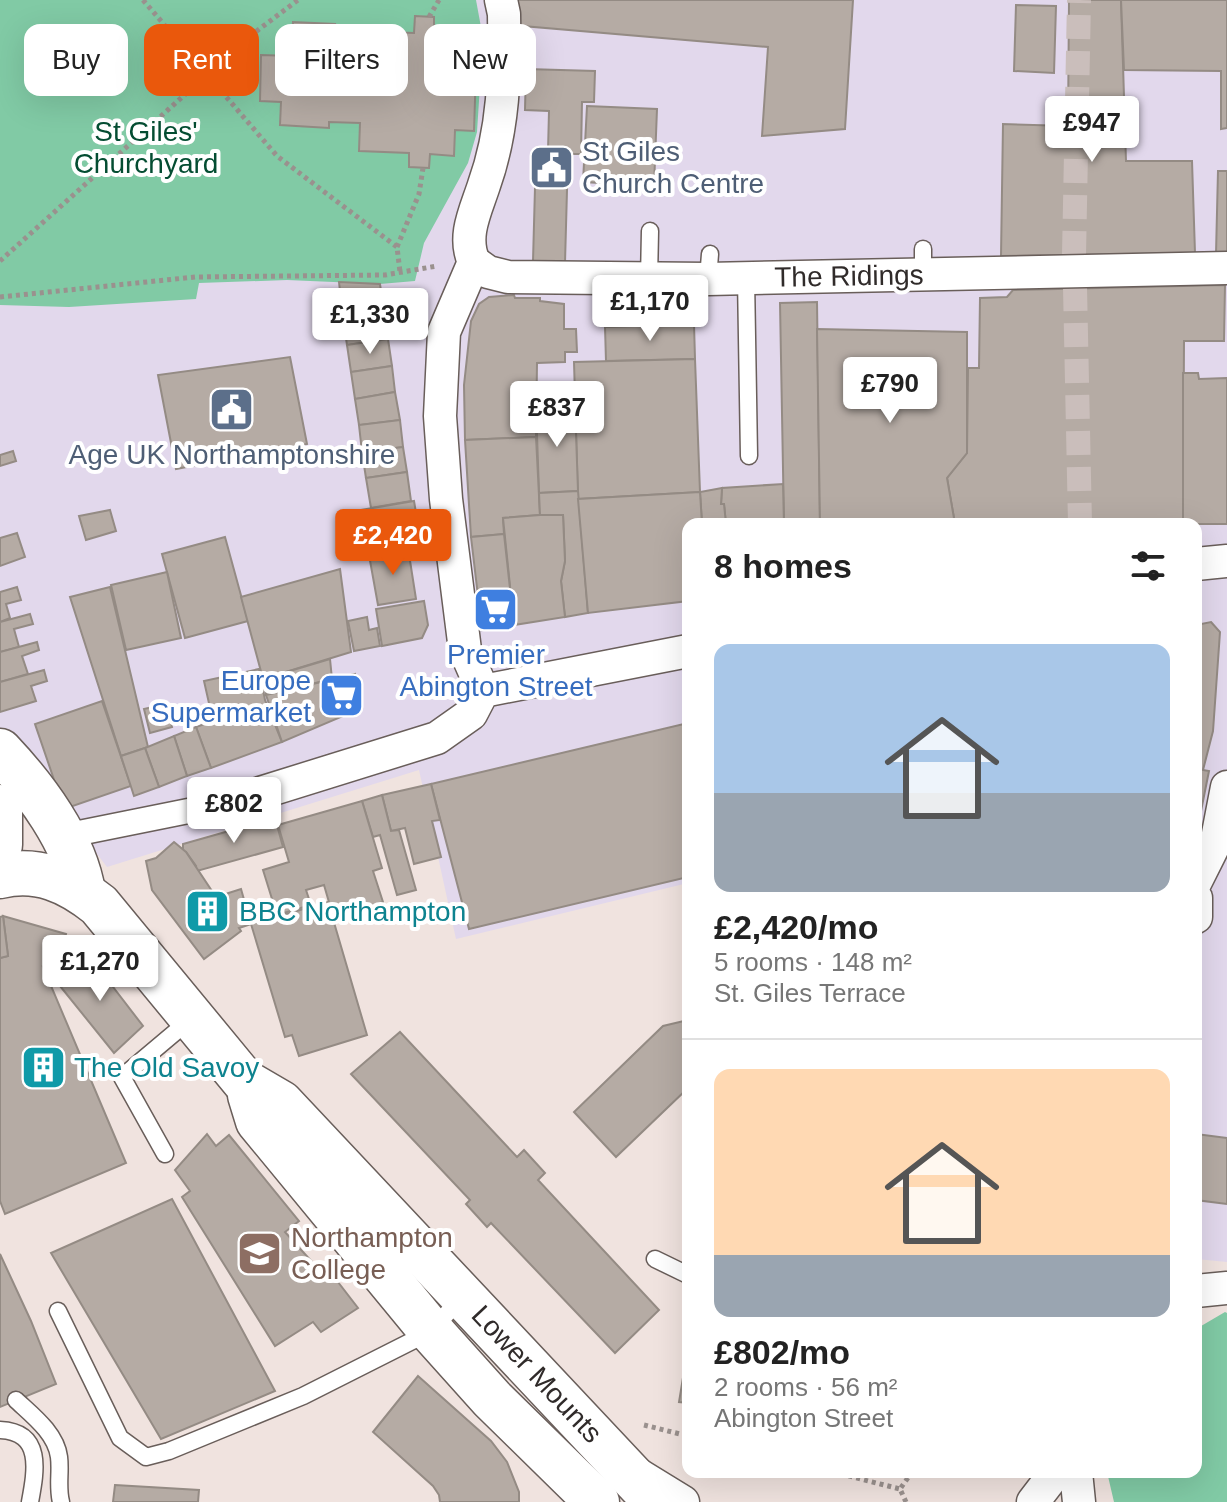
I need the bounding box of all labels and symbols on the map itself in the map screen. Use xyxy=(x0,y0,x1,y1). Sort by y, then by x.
pin: £947 xyxy=(1045,96,1139,164)
park label: St Giles' Churchyard xyxy=(74,116,218,179)
place label: St Giles Church Centre xyxy=(582,136,764,199)
public building icon: St Giles Church Centre xyxy=(527,143,575,191)
street label: The Ridings xyxy=(774,259,924,293)
pin: £1,170 xyxy=(585,275,715,343)
pin: £1,330 xyxy=(305,288,435,356)
pin: £790 xyxy=(843,357,937,425)
pin: £837 xyxy=(510,381,604,449)
public building icon: Age UK Northamptonshire xyxy=(208,385,256,433)
place label: Age UK Northamptonshire xyxy=(69,439,395,470)
pin: £2,420 xyxy=(328,509,458,577)
supermarket icon: Premier Abington Street xyxy=(472,586,520,634)
place label: Premier Abington Street xyxy=(399,639,593,702)
place label: Europe Supermarket xyxy=(151,665,311,728)
supermarket icon: Europe Supermarket xyxy=(318,672,366,720)
pin: £802 xyxy=(187,777,281,845)
building icon: BBC Northampton xyxy=(184,887,232,935)
place label: BBC Northampton xyxy=(239,896,466,927)
pin: £1,270 xyxy=(35,935,165,1003)
building icon: The Old Savoy xyxy=(19,1043,67,1091)
place label: The Old Savoy xyxy=(74,1052,259,1083)
place label: Northampton College xyxy=(291,1222,453,1285)
school or university icon: Northampton College xyxy=(236,1229,284,1277)
street label: Lower Mounts xyxy=(466,1299,608,1449)

